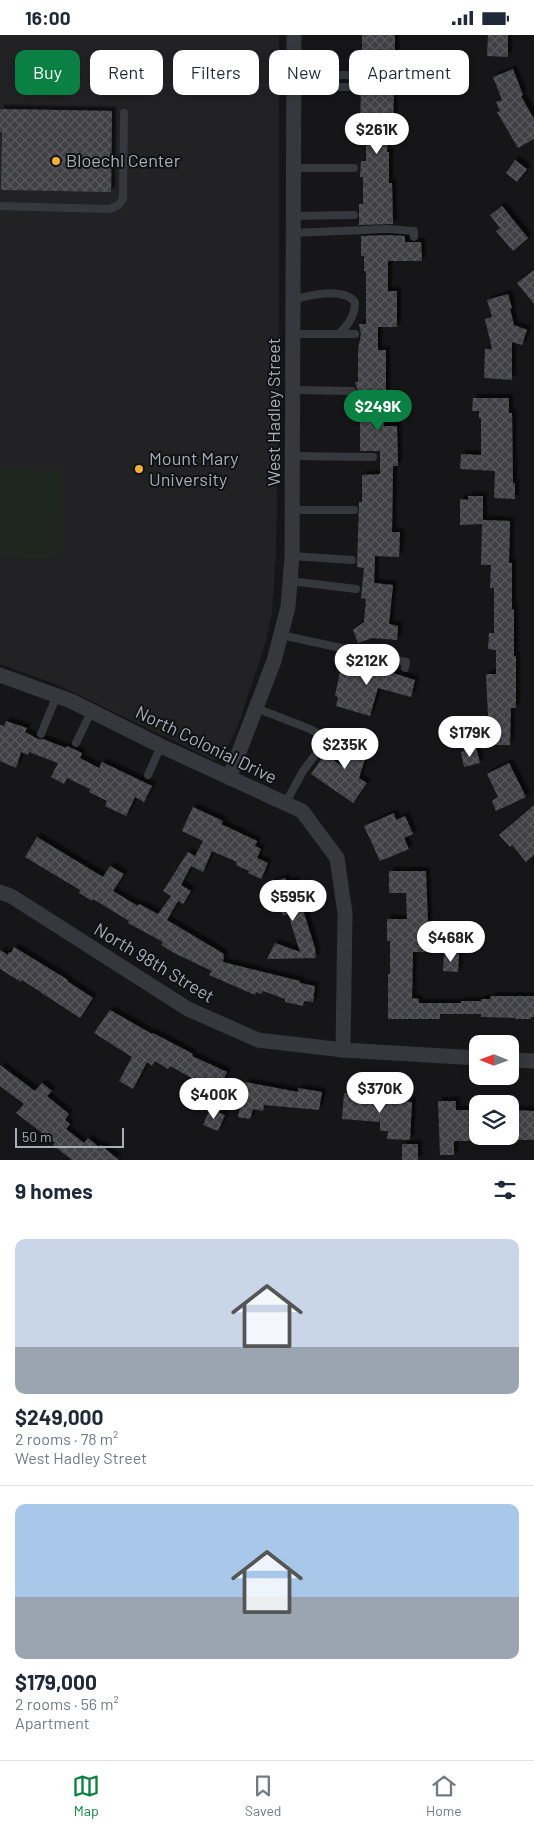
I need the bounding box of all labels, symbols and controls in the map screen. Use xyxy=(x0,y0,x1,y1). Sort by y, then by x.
text: 16:00 xyxy=(25,6,71,29)
chip: Buy xyxy=(15,50,80,95)
chip: Rent xyxy=(90,50,163,95)
chip: Filters xyxy=(173,50,259,95)
chip: New xyxy=(269,50,339,95)
chip: Apartment xyxy=(349,50,469,95)
pin: $261K xyxy=(342,113,412,155)
text: $261K xyxy=(356,119,398,138)
place label: Bloechl Center xyxy=(66,149,181,171)
marker: Bloechl Center xyxy=(50,155,62,167)
street label: West Hadley Street xyxy=(262,338,284,486)
pin: $249K xyxy=(343,389,413,432)
text: $249K xyxy=(355,396,401,415)
place label: Mount Mary University xyxy=(149,447,239,490)
marker: Mount Mary University xyxy=(133,463,145,475)
pin: $212K xyxy=(332,643,402,686)
text: $212K xyxy=(346,650,388,669)
street label: North Colonial Drive xyxy=(132,700,281,788)
pin: $179K xyxy=(435,715,505,758)
text: $179K xyxy=(449,722,491,741)
pin: $235K xyxy=(310,727,380,770)
text: $235K xyxy=(322,734,368,753)
pin: $595K xyxy=(258,879,328,922)
text: $595K xyxy=(271,886,315,905)
street label: North 98th Street xyxy=(90,918,219,1007)
pin: $468K xyxy=(416,921,486,963)
text: $468K xyxy=(428,927,474,946)
north arrow xyxy=(469,1035,519,1085)
map controls xyxy=(469,1035,519,1145)
pin: $370K xyxy=(345,1071,415,1114)
pin: $400K xyxy=(179,1077,249,1120)
text: $370K xyxy=(358,1078,402,1097)
text: $400K xyxy=(190,1084,238,1103)
button: layers xyxy=(469,1095,519,1145)
scale bar xyxy=(15,1125,124,1148)
text: 50 m xyxy=(22,1128,51,1145)
icon: filters xyxy=(491,1176,519,1204)
text: 9 homes xyxy=(15,1178,93,1203)
icon: home xyxy=(222,1271,312,1361)
text: $249,000 xyxy=(15,1404,104,1429)
text: 2 rooms · 78 m² xyxy=(15,1429,118,1448)
text: West Hadley Street xyxy=(15,1448,147,1467)
icon: home xyxy=(222,1537,312,1627)
text: $179,000 xyxy=(15,1669,97,1694)
text: 2 rooms · 56 m² xyxy=(15,1694,119,1713)
text: Apartment xyxy=(15,1713,90,1732)
tab: Map xyxy=(72,1772,100,1819)
tab: Saved xyxy=(245,1772,282,1819)
tab: Home xyxy=(426,1772,462,1819)

